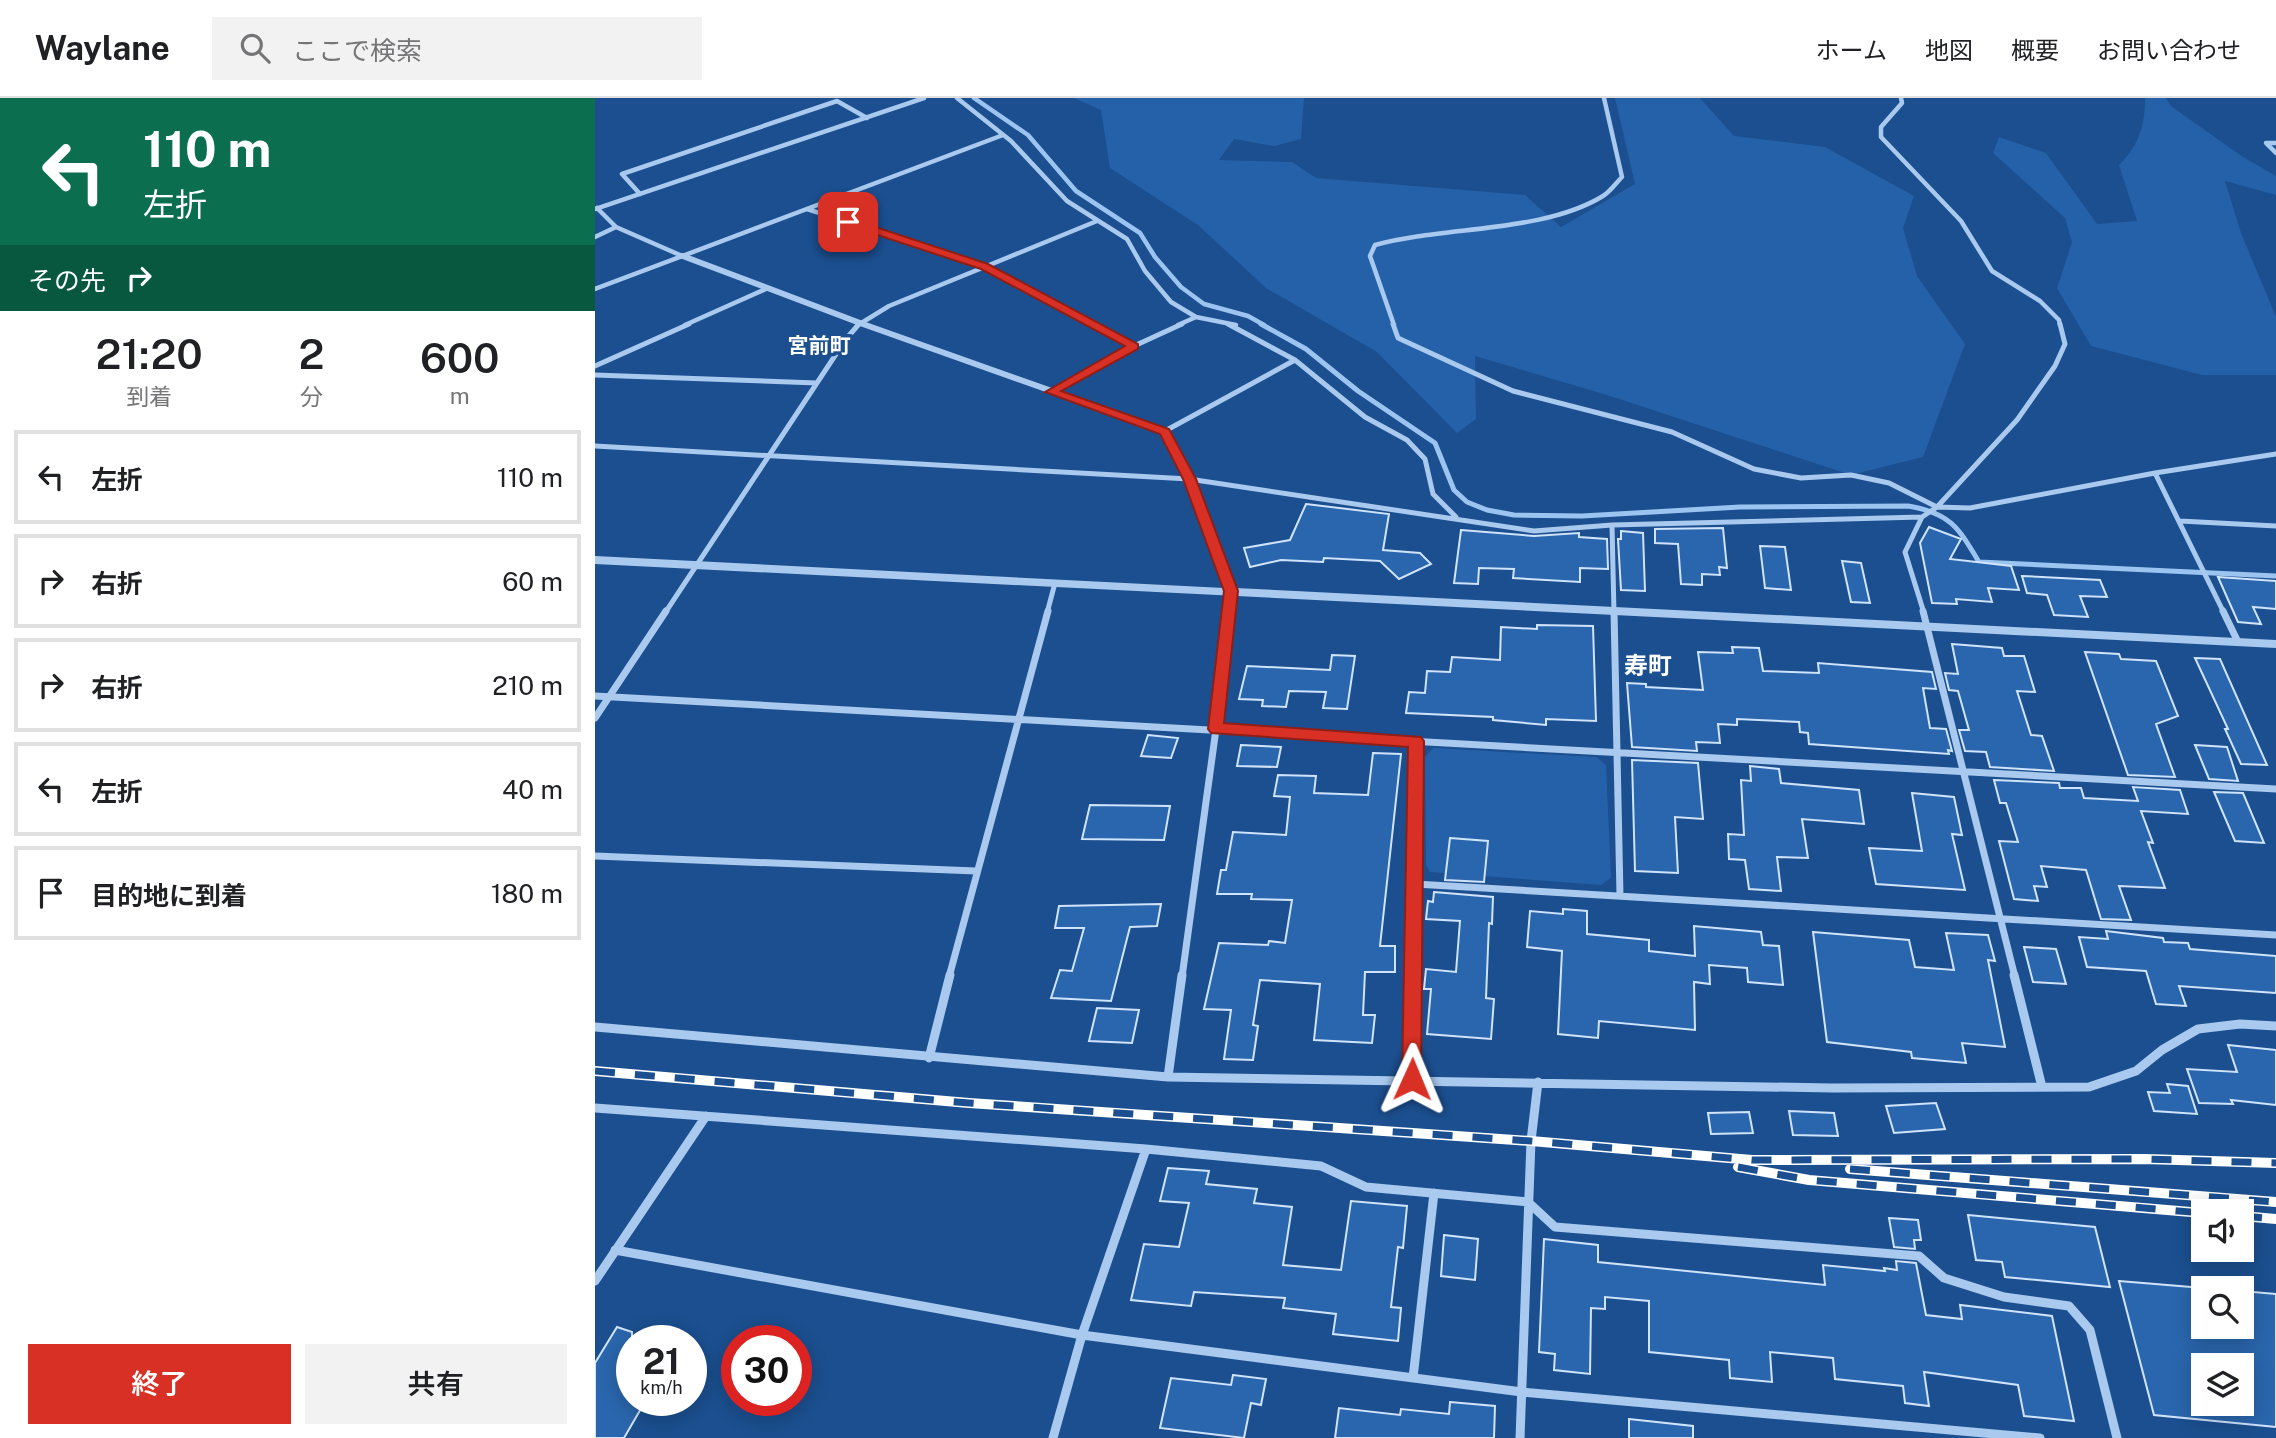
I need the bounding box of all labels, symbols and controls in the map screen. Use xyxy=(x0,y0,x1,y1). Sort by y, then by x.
search box xyxy=(212,17,702,80)
text: Waylane xyxy=(35,29,170,67)
icon: search xyxy=(236,29,274,67)
text: ここで検索 xyxy=(292,35,422,66)
text: ホーム xyxy=(1816,36,1887,64)
text: 地図 xyxy=(1925,36,1973,64)
text: 概要 xyxy=(2011,36,2059,64)
text: お問い合わせ xyxy=(2097,36,2241,64)
text: 110 m xyxy=(143,120,271,178)
icon: left xyxy=(28,126,119,217)
text: 左折 xyxy=(143,186,207,223)
pin xyxy=(818,192,878,252)
icon: arrive xyxy=(829,203,867,241)
icon: right xyxy=(120,259,158,297)
text: その先 xyxy=(28,265,106,296)
text: 21:20 xyxy=(96,329,203,378)
text: 2 xyxy=(298,329,324,378)
text: 600 xyxy=(420,333,499,382)
district label: 宮前町 xyxy=(788,333,851,358)
text: m xyxy=(450,382,470,409)
text: 到着 xyxy=(126,383,172,410)
text: 分 xyxy=(300,383,323,410)
icon: left xyxy=(32,458,70,496)
text: 110 m xyxy=(497,462,563,493)
text: 左折 xyxy=(91,464,143,495)
icon: right xyxy=(32,562,70,600)
text: 60 m xyxy=(502,566,563,597)
text: 右折 xyxy=(91,568,143,599)
district label: 寿町 xyxy=(1624,651,1672,679)
icon: right xyxy=(32,666,70,704)
text: 210 m xyxy=(492,670,563,701)
text: 右折 xyxy=(91,672,143,703)
icon: left xyxy=(32,770,70,808)
text: 40 m xyxy=(502,774,563,805)
text: 左折 xyxy=(91,776,143,807)
icon: arrive xyxy=(32,874,70,912)
text: 180 m xyxy=(491,878,563,909)
text: 目的地に到着 xyxy=(91,880,247,911)
position arrow xyxy=(1375,1042,1449,1116)
map controls xyxy=(2191,1199,2254,1416)
button: sound xyxy=(2191,1199,2254,1262)
button: search xyxy=(2191,1276,2254,1339)
speed limit sign: 30 xyxy=(721,1325,812,1416)
text: 21 xyxy=(643,1341,680,1382)
button: 終了 xyxy=(28,1344,291,1424)
button: 共有 xyxy=(305,1344,567,1424)
button: layers xyxy=(2191,1353,2254,1416)
text: km/h xyxy=(640,1377,683,1398)

